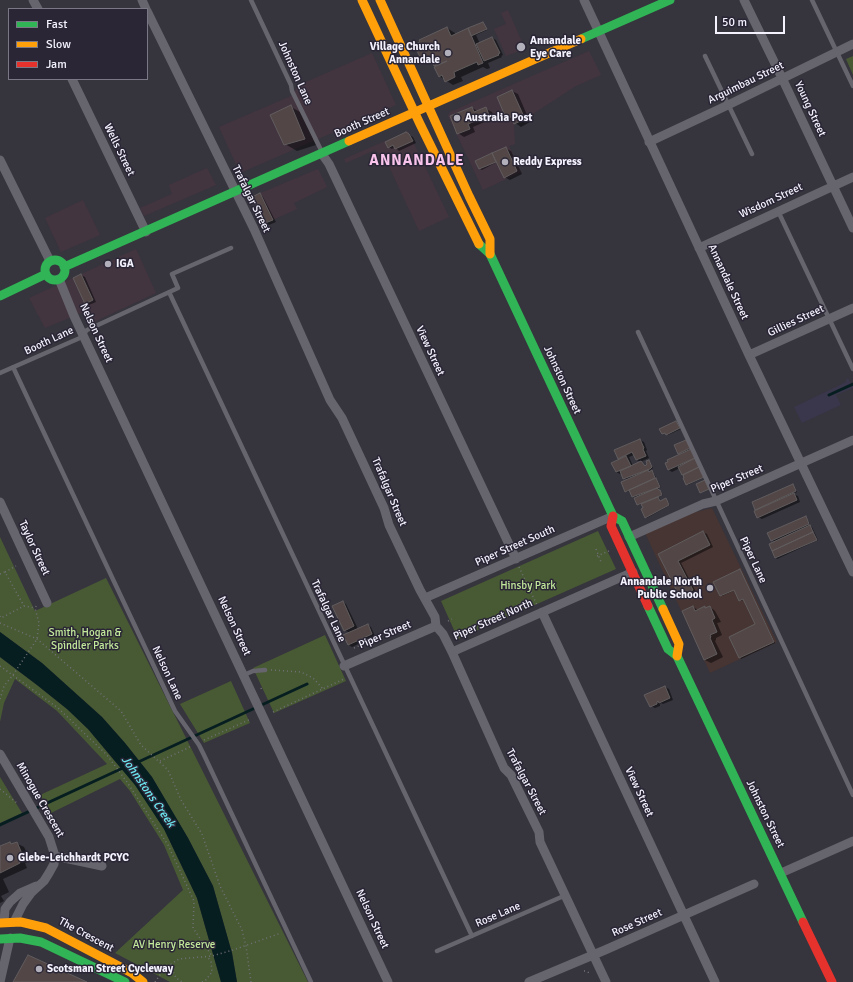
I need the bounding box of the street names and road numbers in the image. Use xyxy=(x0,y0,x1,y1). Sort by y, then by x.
street label: Johnston Lane xyxy=(275,39,315,107)
street label: Arguimbau Street xyxy=(706,59,786,107)
street label: Young Street xyxy=(791,79,829,139)
street label: Booth Street xyxy=(332,105,392,141)
street label: Wells Street xyxy=(101,122,137,178)
street label: Trafalgar Street xyxy=(229,163,273,235)
street label: Wisdom Street xyxy=(737,181,805,221)
street label: Annandale Street xyxy=(705,242,751,322)
street label: Nelson Street xyxy=(77,301,115,365)
street label: Gillies Street xyxy=(766,302,826,340)
street label: Booth Lane xyxy=(22,324,76,358)
street label: View Street xyxy=(413,324,447,378)
street label: Johnston Street xyxy=(540,344,584,416)
street label: Trafalgar Street xyxy=(369,456,409,528)
street label: Piper Street xyxy=(709,462,765,496)
street label: Taylor Street xyxy=(16,518,52,578)
street label: Piper Street South xyxy=(473,523,557,569)
street label: Piper Lane xyxy=(737,535,769,585)
street label: Trafalgar Lane xyxy=(308,578,348,644)
street label: Nelson Street xyxy=(215,594,253,658)
street label: Piper Street North xyxy=(451,597,535,643)
street label: Piper Street xyxy=(357,618,413,652)
street label: Nelson Lane xyxy=(149,644,185,702)
street label: Trafalgar Street xyxy=(503,747,549,817)
street label: Minogue Crescent xyxy=(13,760,67,840)
street label: View Street xyxy=(622,765,656,819)
street label: Johnston Street xyxy=(743,778,787,850)
street label: Nelson Street xyxy=(353,887,391,951)
street label: Rose Lane xyxy=(473,900,523,930)
street label: Rose Street xyxy=(610,906,664,940)
street label: The Crescent xyxy=(56,915,116,955)

